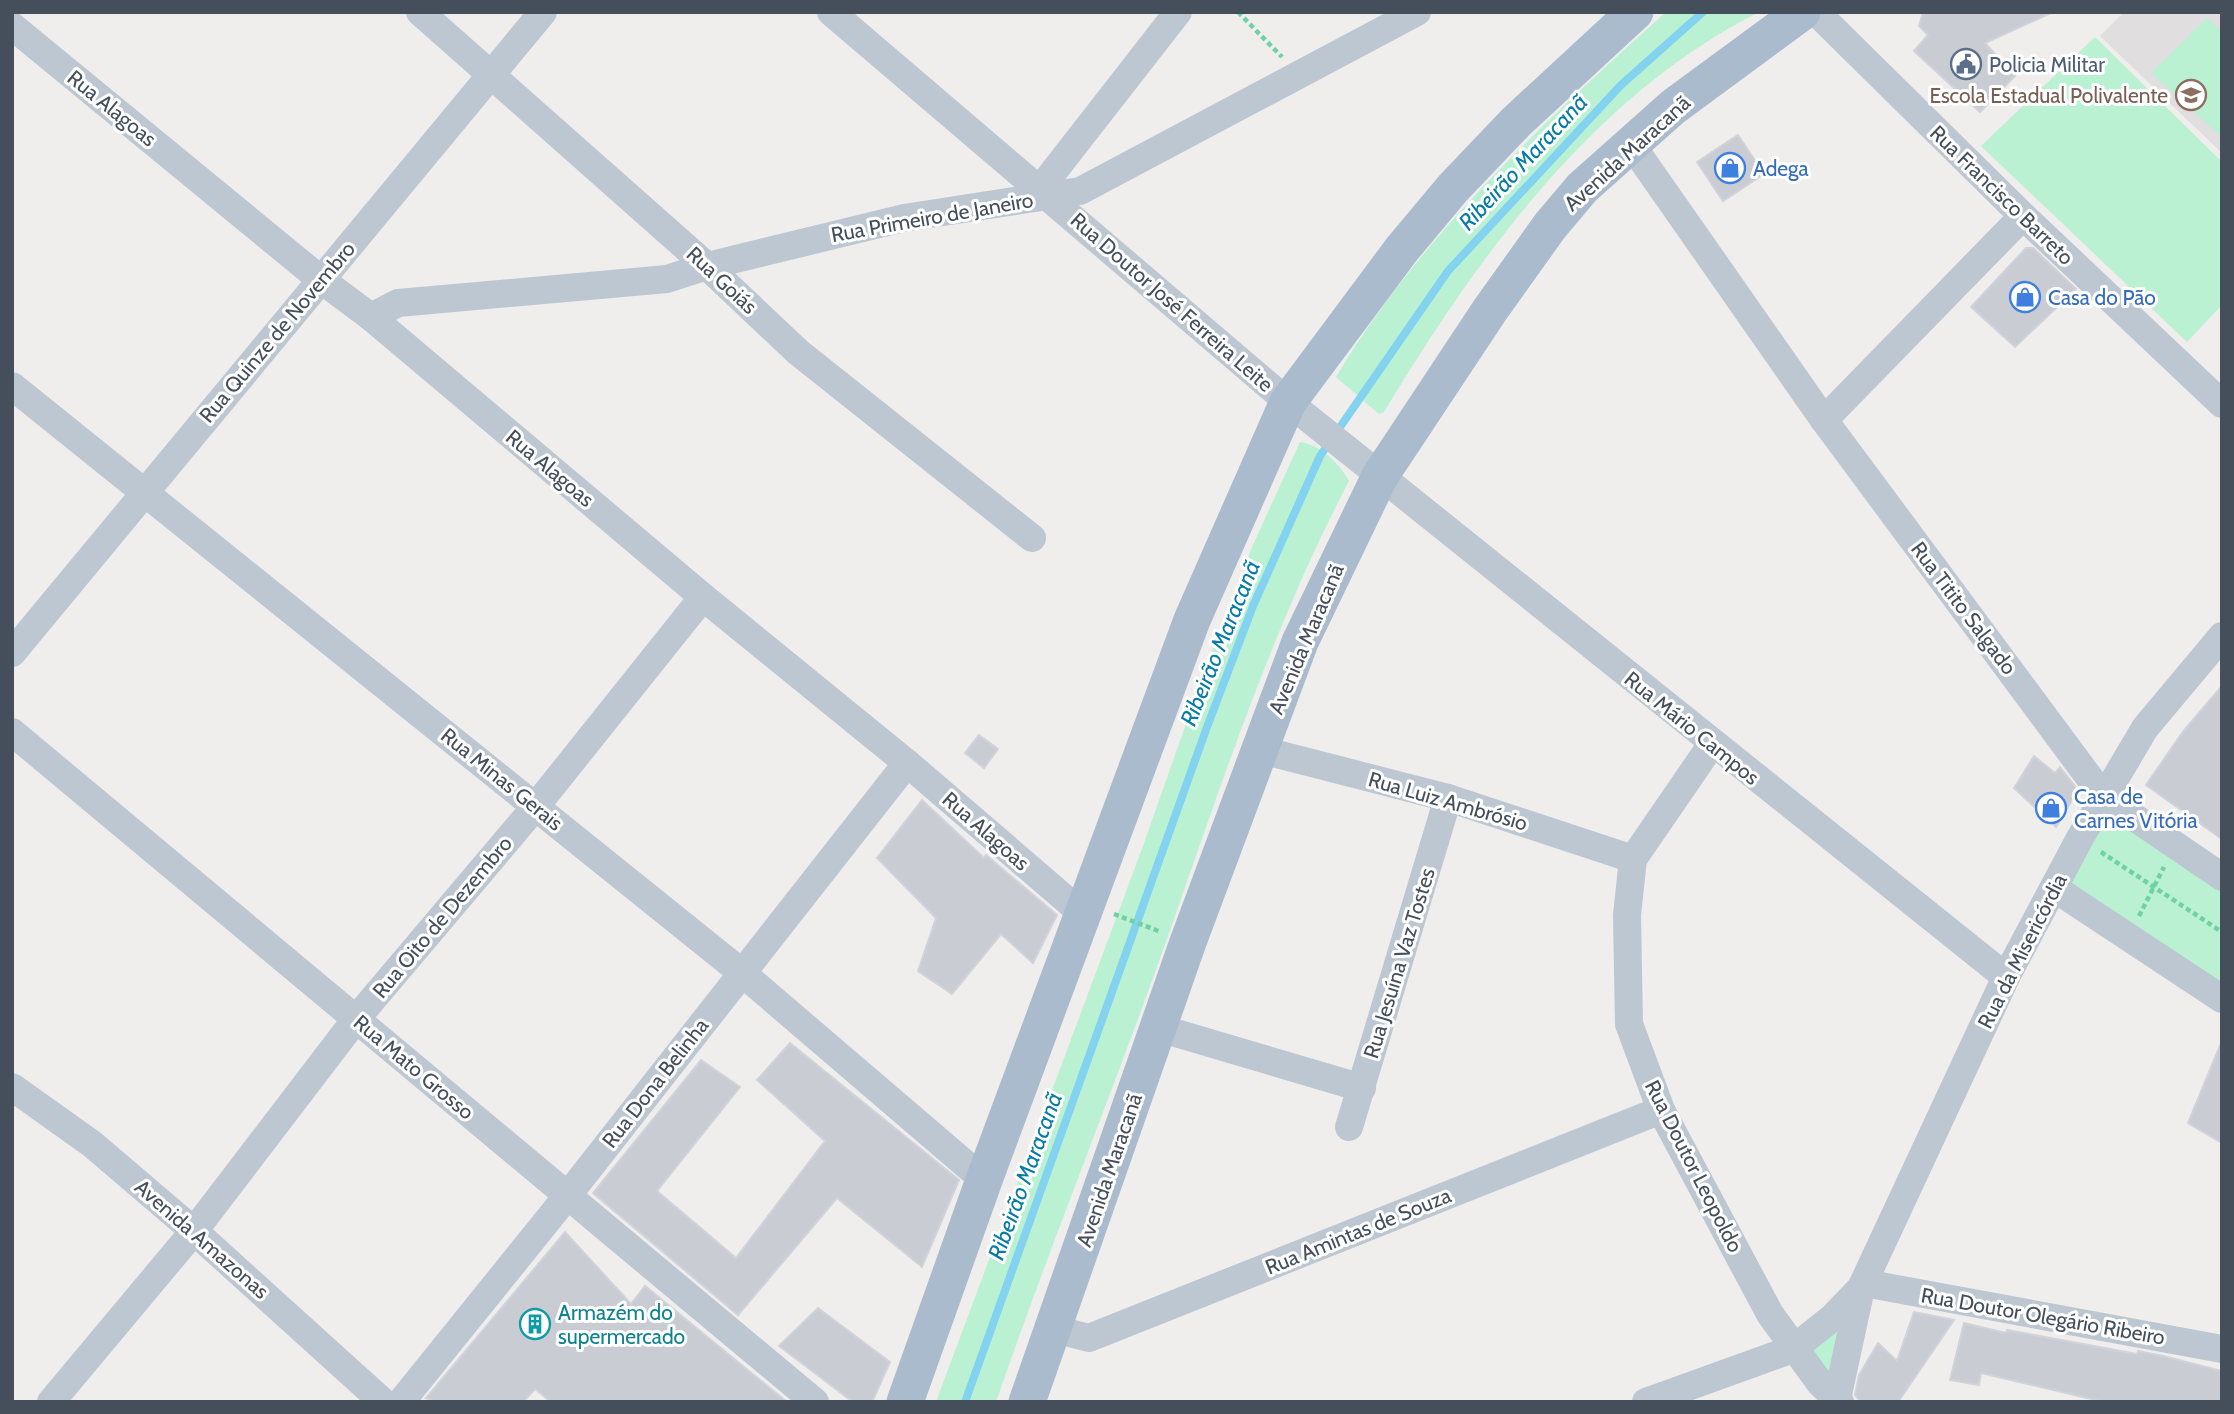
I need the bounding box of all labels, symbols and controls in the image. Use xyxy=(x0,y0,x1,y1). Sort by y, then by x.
public building icon: Policia Militar xyxy=(1949,47,1983,81)
place label: Policia Militar xyxy=(1989,52,2105,77)
street label: Rua Alagoas xyxy=(63,65,162,152)
school or university icon: Escola Estadual Polivalente xyxy=(2174,78,2208,112)
place label: Escola Estadual Polivalente xyxy=(1929,83,2168,108)
water label: Ribeirão Maracanã xyxy=(1453,88,1593,236)
street label: Avenida Maracanã xyxy=(1559,90,1695,216)
street label: Rua Francisco Barreto xyxy=(1925,120,2079,270)
shop icon: Adega xyxy=(1713,151,1747,185)
place label: Adega xyxy=(1753,156,1809,181)
street label: Rua Primeiro de Janeiro xyxy=(829,187,1035,247)
street label: Rua Doutor José Ferreira Leite xyxy=(1066,207,1279,397)
street label: Rua Quinze de Novembro xyxy=(194,236,360,428)
street label: Rua Goiás xyxy=(682,241,763,319)
shop icon: Casa do Pão xyxy=(2008,280,2042,314)
place label: Casa do Pão xyxy=(2048,285,2156,310)
street label: Rua Alagoas xyxy=(501,424,599,512)
street label: Rua Titito Salgado xyxy=(1906,537,2022,679)
water label: Ribeirão Maracanã xyxy=(1174,556,1266,730)
street label: Avenida Maracanã xyxy=(1263,560,1349,718)
street label: Rua Mário Campos xyxy=(1620,666,1765,790)
street label: Rua Minas Gerais xyxy=(436,722,568,836)
street label: Rua Luiz Ambrósio xyxy=(1366,766,1530,836)
place label: Casa de Carnes Vitória xyxy=(2074,784,2197,833)
street label: Rua Alagoas xyxy=(937,787,1035,876)
shop icon: Casa de Carnes Vitória xyxy=(2034,791,2068,825)
street label: Rua Oito de Dezembro xyxy=(367,831,517,1003)
street label: Rua Jesuína Vaz Tostes xyxy=(1358,865,1440,1061)
street label: Rua da Misericórdia xyxy=(1972,870,2072,1032)
street label: Rua Mato Grosso xyxy=(349,1009,479,1125)
street label: Rua Dona Belinha xyxy=(597,1013,713,1153)
street label: Rua Doutor Leopoldo xyxy=(1640,1076,1748,1256)
water label: Ribeirão Maracanã xyxy=(982,1089,1068,1263)
street label: Avenida Maracanã xyxy=(1071,1090,1147,1250)
street label: Avenida Amazonas xyxy=(130,1174,274,1304)
street label: Rua Amintas de Souza xyxy=(1261,1182,1455,1280)
street label: Rua Doutor Olegário Ribeiro xyxy=(1919,1282,2167,1350)
place label: Armazém do supermercado xyxy=(558,1300,685,1349)
building icon: Armazém do supermercado xyxy=(518,1307,552,1341)

